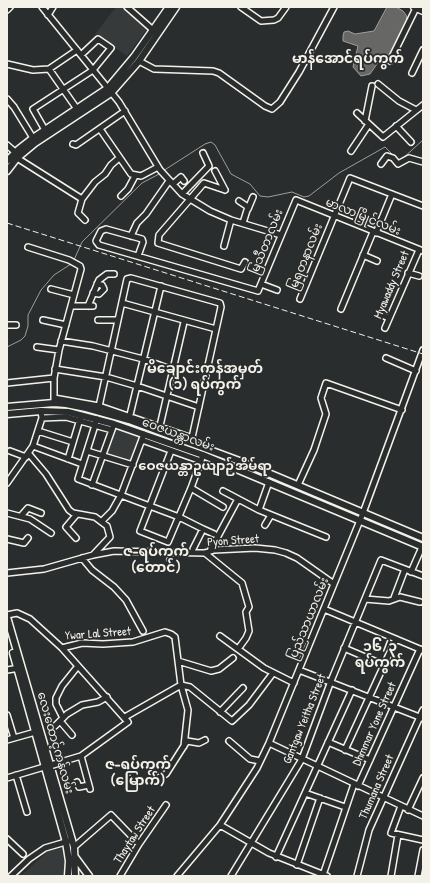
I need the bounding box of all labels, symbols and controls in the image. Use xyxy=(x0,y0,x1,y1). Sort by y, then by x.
district label: မာန်အောင်ရပ်ကွက် xyxy=(292,51,404,67)
street label: မာလာမြိုင်လမ်း xyxy=(323,195,403,239)
street label: မြသီတာလမ်း xyxy=(247,207,287,277)
street label: မြရတနာလမ်း xyxy=(286,222,326,292)
street label: Myawaddy Street xyxy=(371,249,413,321)
district label: မိချောင်းကန်အမှတ် (၁) ရပ်ကွက် xyxy=(147,361,263,394)
street label: ဝေဇယန္တာလမ်း xyxy=(140,415,216,455)
district label: ဝေဇယန္တာဥယျာဉ်အိမ်ရာ xyxy=(138,459,272,475)
street label: Pyon Street xyxy=(207,532,259,550)
district label: ဇ-ရပ်ကွက် (တောင်) xyxy=(123,544,189,576)
street label: ပြည်သာယာလမ်း xyxy=(286,576,332,662)
street label: Ywar Lal Street xyxy=(65,625,131,643)
district label: ၁၆/၃ ရပ်ကွက် xyxy=(355,639,405,672)
street label: Gantgaw Yeitha Street xyxy=(280,672,330,766)
street label: Dhmmar Yone Street xyxy=(350,680,400,768)
street label: လေးထောင့်ကန်လမ်း xyxy=(34,690,76,796)
street label: Thumana Street xyxy=(356,752,398,822)
district label: ဇ-ရပ်ကွက် (မြောက်) xyxy=(105,757,171,790)
street label: Thaytaw Street xyxy=(111,804,159,866)

